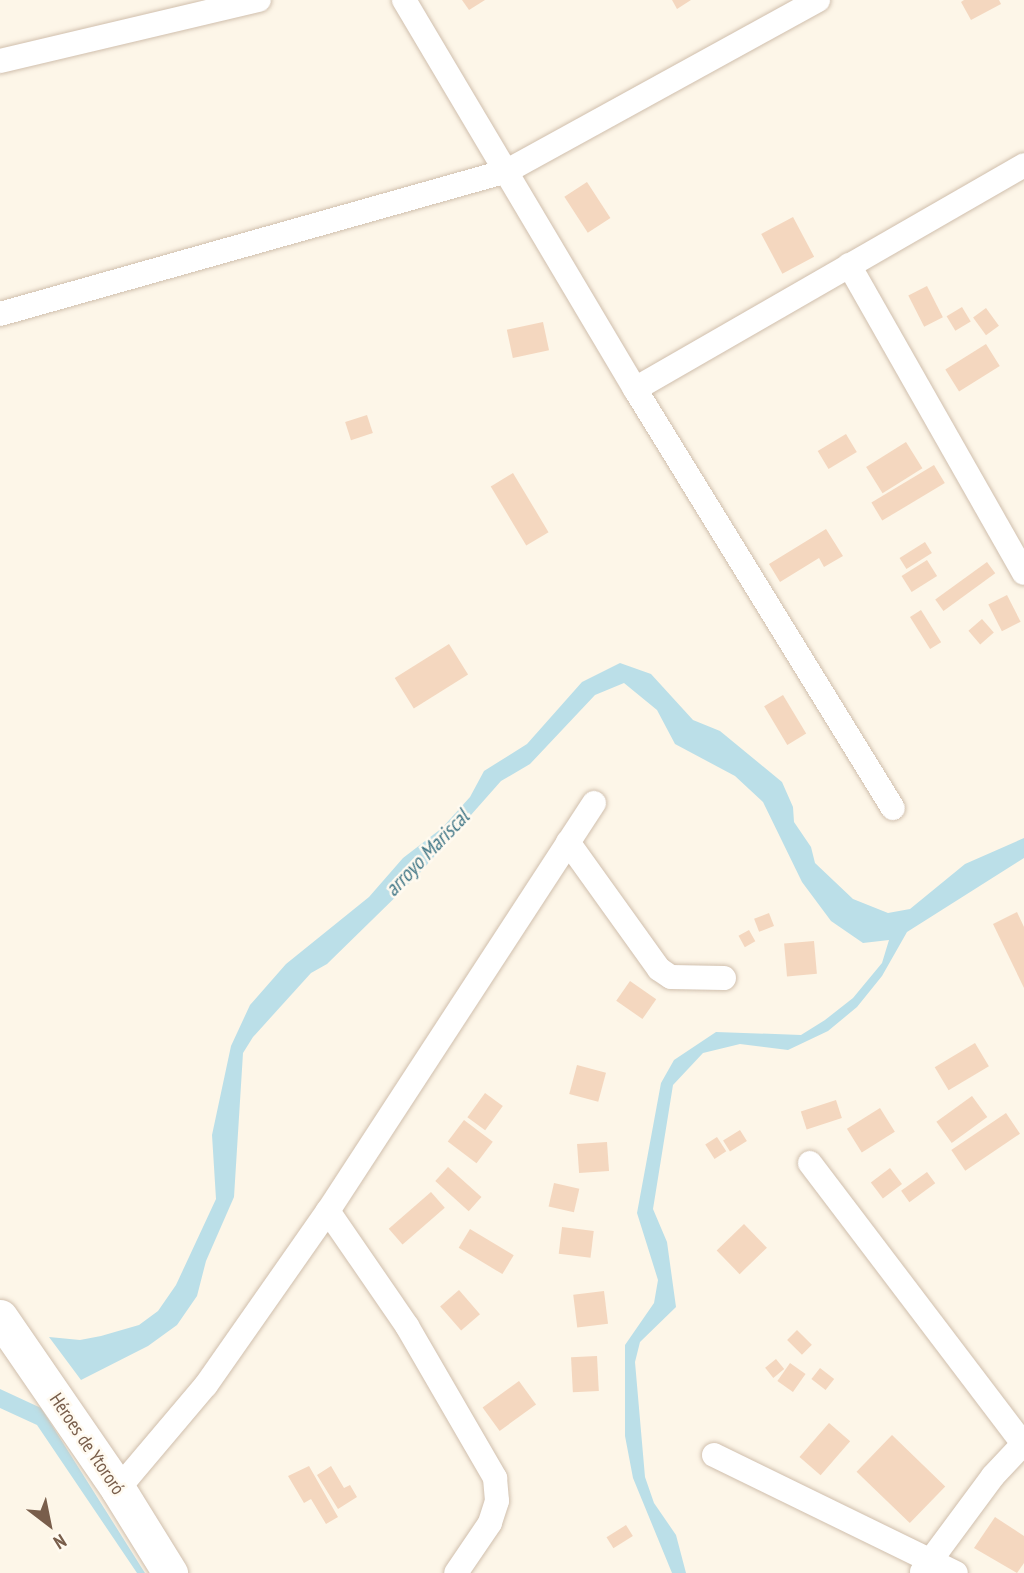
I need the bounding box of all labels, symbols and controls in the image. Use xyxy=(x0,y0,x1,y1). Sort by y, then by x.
water label: arroyo Mariscal xyxy=(380,805,474,901)
street label: Héroes de Ytororó xyxy=(45,1389,129,1499)
north arrow xyxy=(14,1489,84,1559)
text: N xyxy=(49,1529,71,1555)

